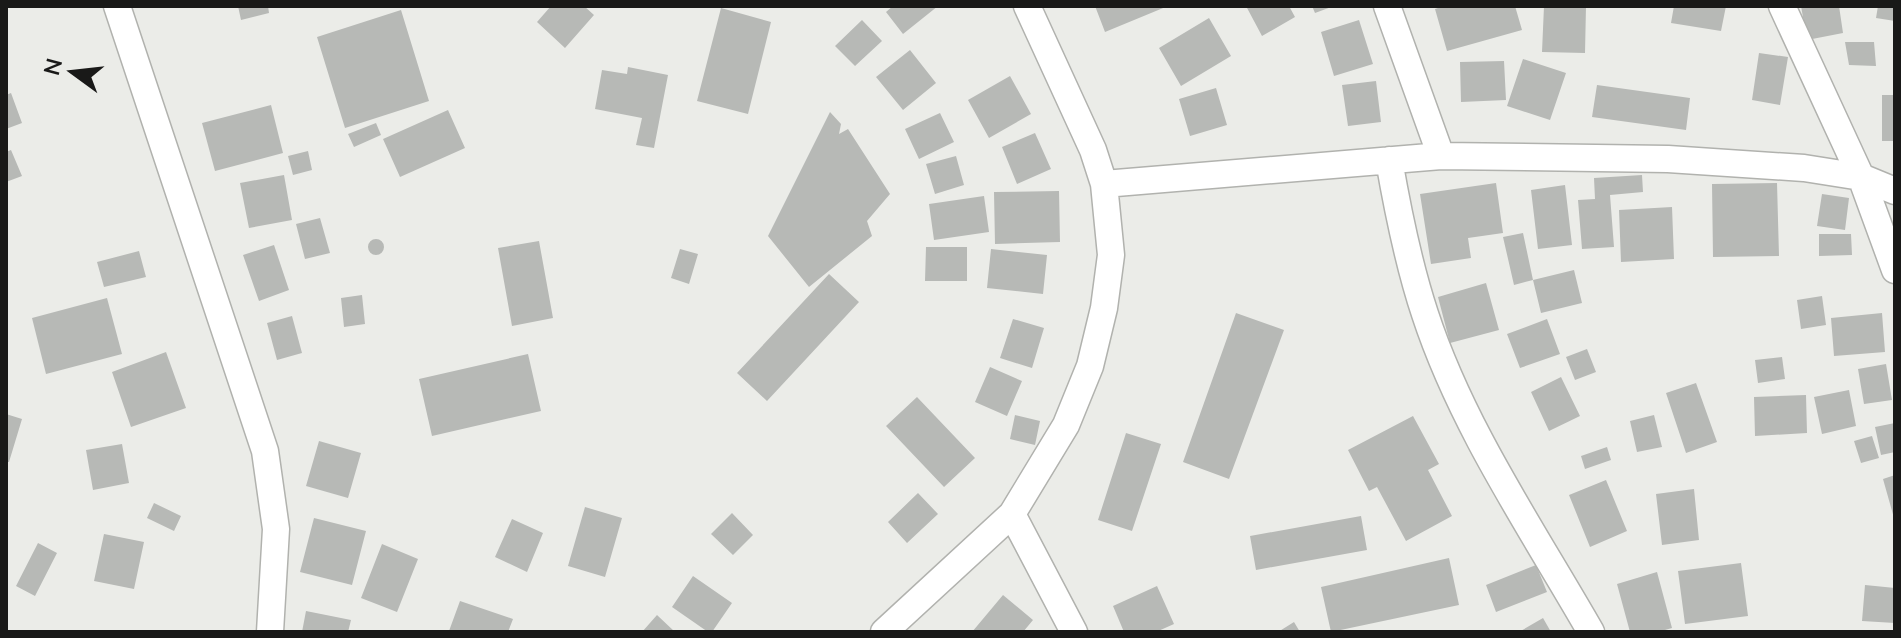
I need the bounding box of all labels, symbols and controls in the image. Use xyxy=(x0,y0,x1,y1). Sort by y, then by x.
north arrow xyxy=(32,32,112,112)
text: N xyxy=(37,55,70,79)

